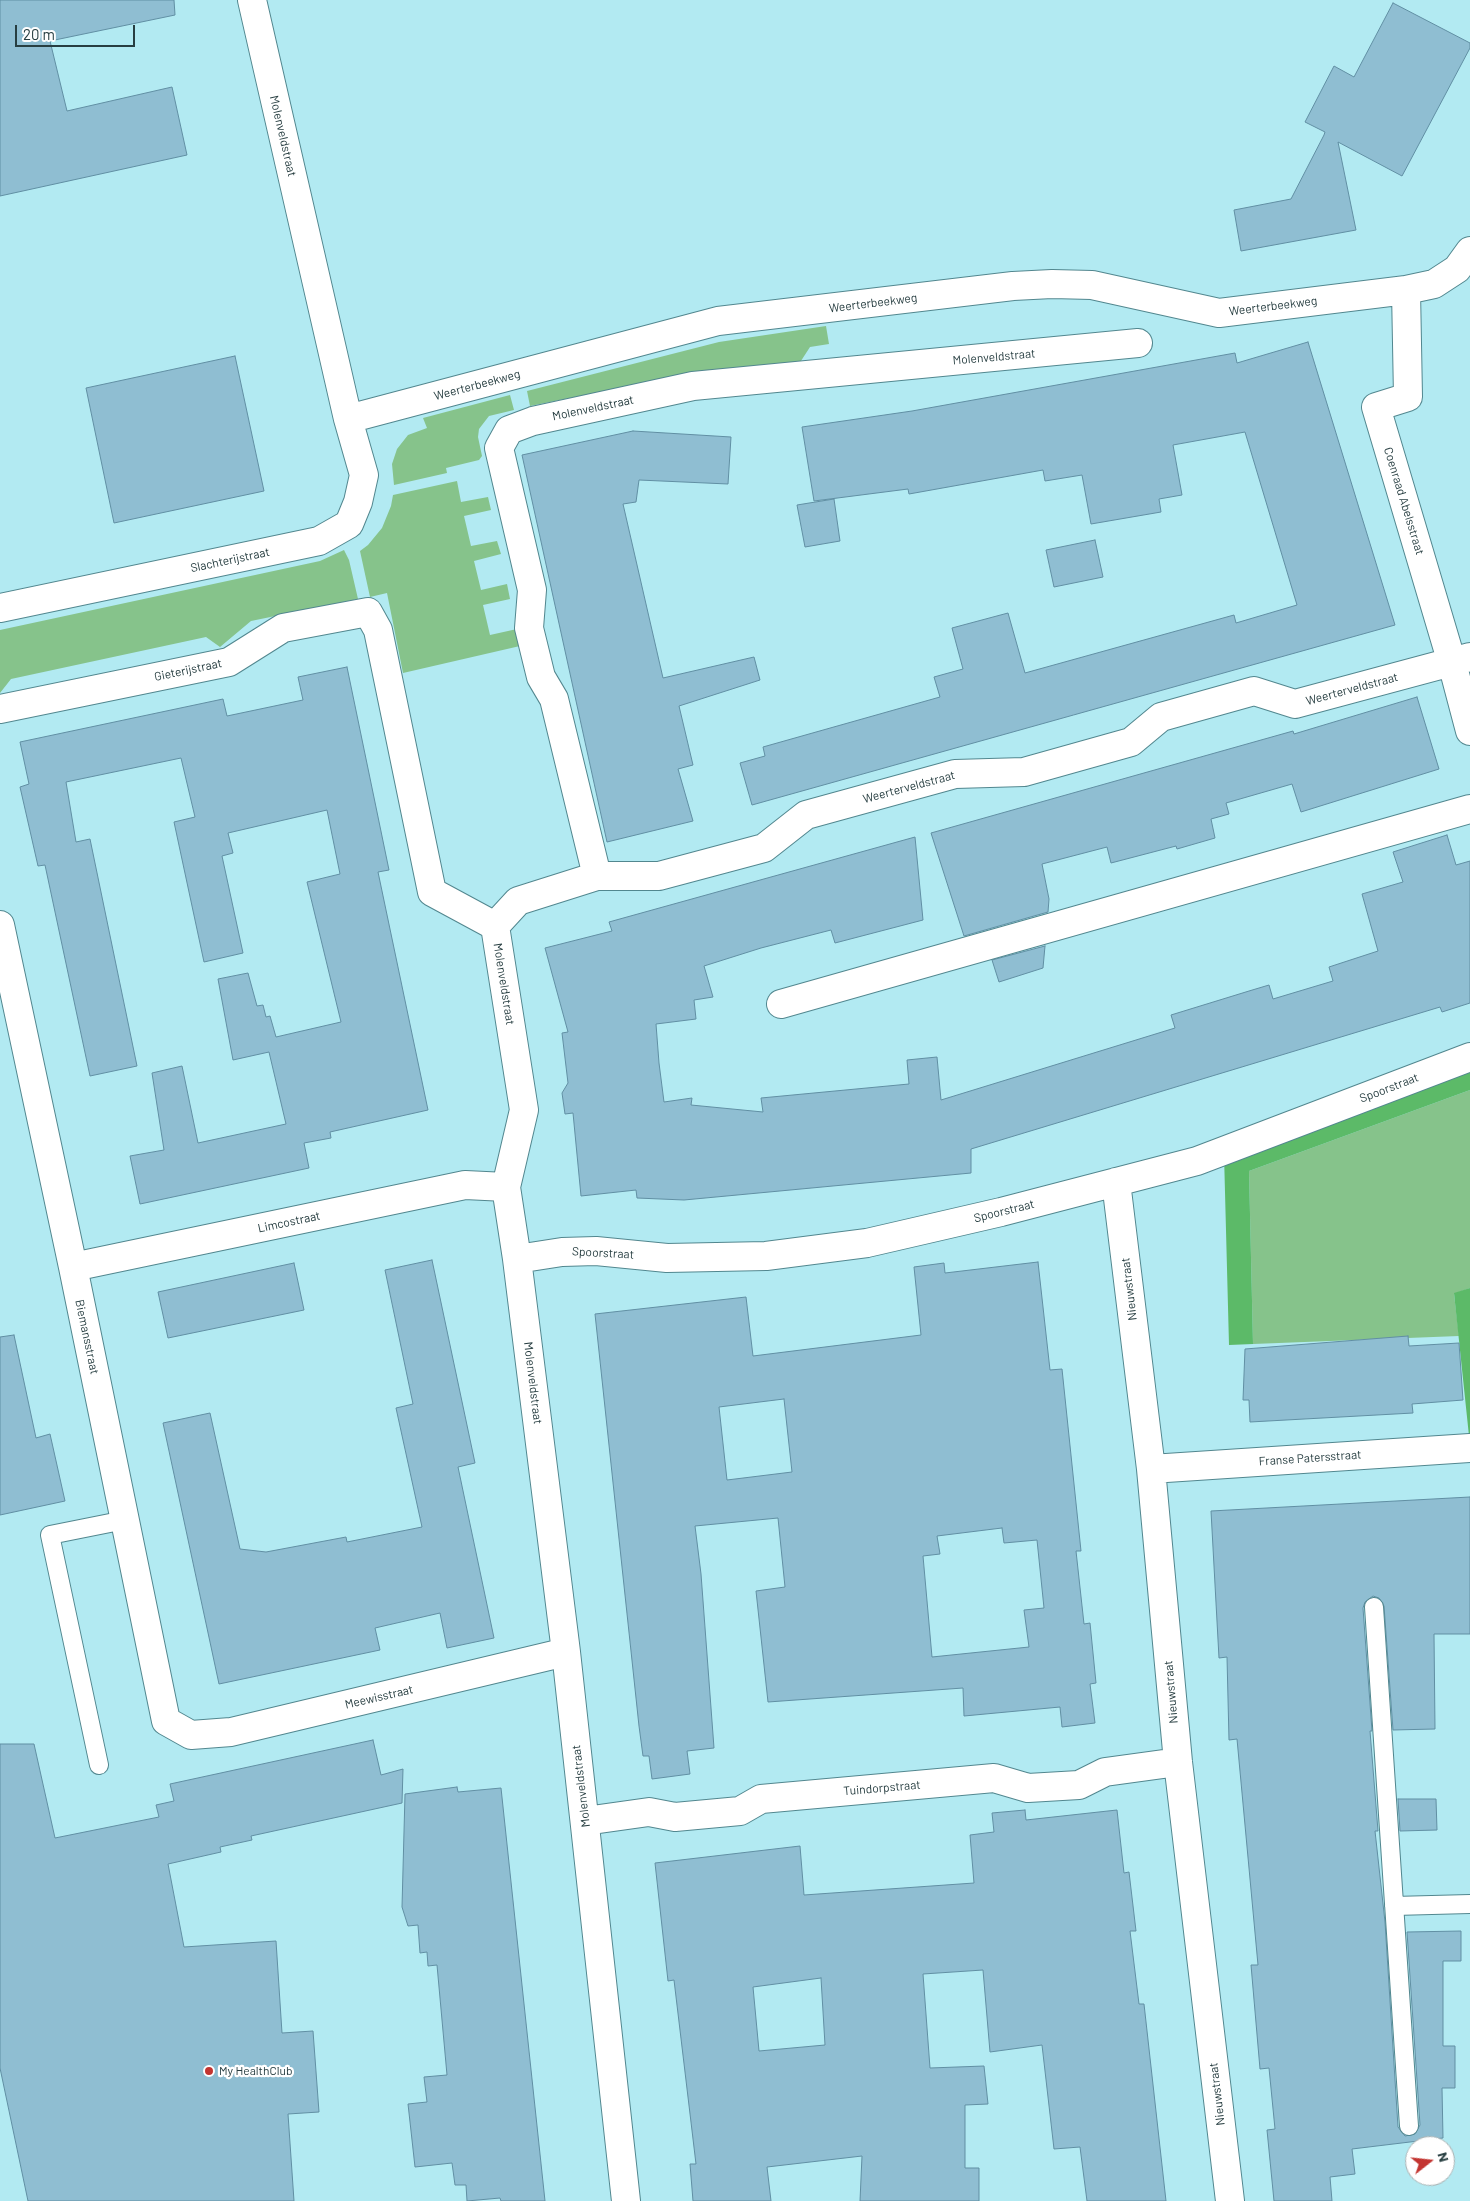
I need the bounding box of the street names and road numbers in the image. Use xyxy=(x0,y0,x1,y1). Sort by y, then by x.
street label: Molenveldstraat xyxy=(267,94,299,178)
street label: Weerterbeekweg xyxy=(828,290,918,316)
street label: Weerterbeekweg xyxy=(1228,293,1318,319)
street label: Molenveldstraat xyxy=(952,346,1036,368)
street label: Weerterbeekweg xyxy=(432,367,522,403)
street label: Molenveldstraat xyxy=(551,392,635,424)
street label: Coenraad Abelsstraat xyxy=(1381,445,1427,557)
street label: Slachterijstraat xyxy=(189,545,271,575)
street label: Gieterijstraat xyxy=(153,656,223,684)
street label: Weerterveldstraat xyxy=(1304,670,1400,708)
street label: Weerterveldstraat xyxy=(861,768,957,806)
street label: Molenveldstraat xyxy=(490,942,518,1026)
street label: Spoorstraat xyxy=(1357,1070,1421,1106)
street label: Spoorstraat xyxy=(972,1197,1036,1225)
street label: Limcostraat xyxy=(256,1208,322,1236)
street label: Spoorstraat xyxy=(572,1244,634,1262)
street label: Nieuwstraat xyxy=(1118,1257,1140,1321)
street label: Biemansstraat xyxy=(72,1298,102,1376)
street label: Molenveldstraat xyxy=(521,1341,545,1425)
street label: Franse Patersstraat xyxy=(1258,1447,1362,1469)
street label: Nieuwstraat xyxy=(1161,1660,1181,1724)
street label: Meewisstraat xyxy=(343,1682,415,1712)
street label: Molenveldstraat xyxy=(569,1744,593,1828)
street label: Tuindorpstraat xyxy=(843,1777,921,1799)
street label: Nieuwstraat xyxy=(1206,2062,1228,2126)

